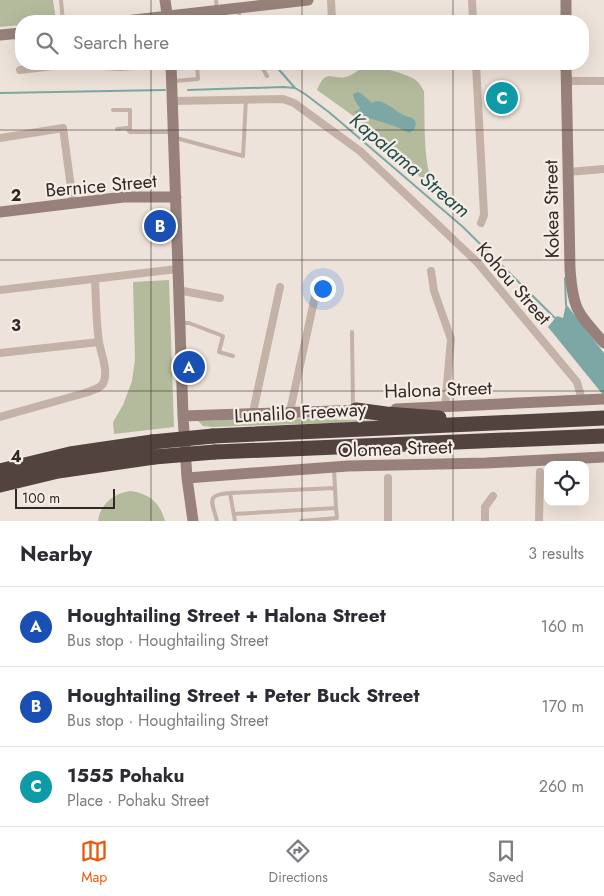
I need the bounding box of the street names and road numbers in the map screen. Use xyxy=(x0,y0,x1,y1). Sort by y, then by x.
street label: Kokea Street xyxy=(537,159,566,259)
street label: Bernice Street xyxy=(44,167,158,204)
street label: Kohou Street xyxy=(470,236,558,331)
street label: Halona Street xyxy=(384,374,493,405)
street label: Lunalilo Freeway xyxy=(233,396,367,429)
street label: Olomea Street xyxy=(337,433,453,464)

